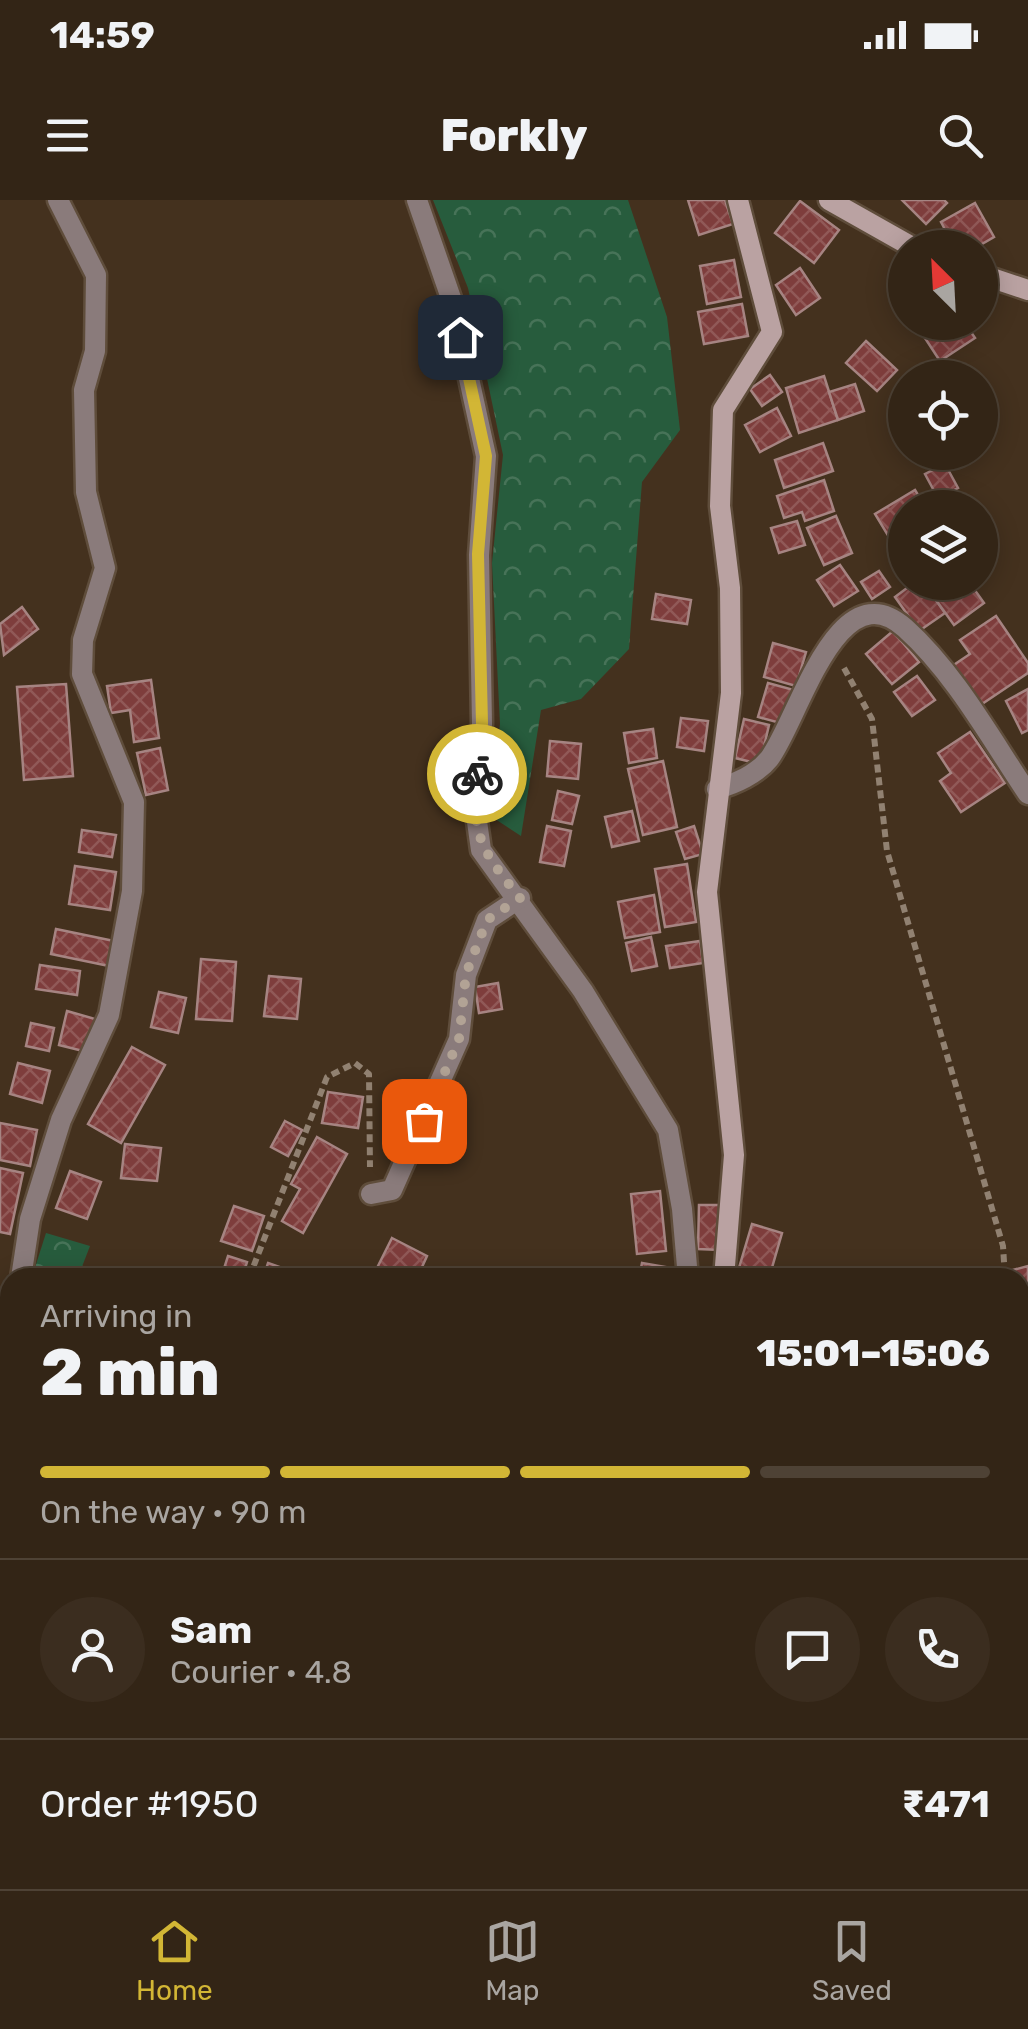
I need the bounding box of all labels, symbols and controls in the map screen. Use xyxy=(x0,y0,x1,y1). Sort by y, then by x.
text: 14:59 xyxy=(50,12,155,58)
icon: menu xyxy=(40,108,95,163)
icon: search xyxy=(933,108,988,163)
text: Forkly xyxy=(440,109,588,162)
north arrow xyxy=(888,230,998,340)
map controls xyxy=(888,230,998,600)
pin xyxy=(418,295,503,380)
icon: home xyxy=(433,310,488,365)
button: locate xyxy=(888,360,998,470)
button: layers xyxy=(888,490,998,600)
courier xyxy=(427,724,527,824)
icon: bike xyxy=(450,747,505,802)
pin xyxy=(382,1079,467,1164)
icon: bag xyxy=(397,1094,452,1149)
text: Arriving in xyxy=(40,1297,192,1335)
text: 15:01–15:06 xyxy=(757,1330,990,1376)
text: 2 min xyxy=(40,1334,220,1411)
text: On the way · 90 m xyxy=(40,1493,306,1531)
button: person xyxy=(40,1597,145,1702)
button: chat xyxy=(755,1597,860,1702)
button: phone xyxy=(885,1597,990,1702)
text: Sam xyxy=(170,1607,252,1653)
text: Courier · 4.8 xyxy=(170,1653,352,1691)
text: Order #1950 xyxy=(40,1781,259,1827)
text: ₹471 xyxy=(902,1781,990,1827)
tab: Home xyxy=(136,1914,213,2007)
tab: Map xyxy=(485,1914,540,2007)
tab: Saved xyxy=(812,1914,892,2007)

